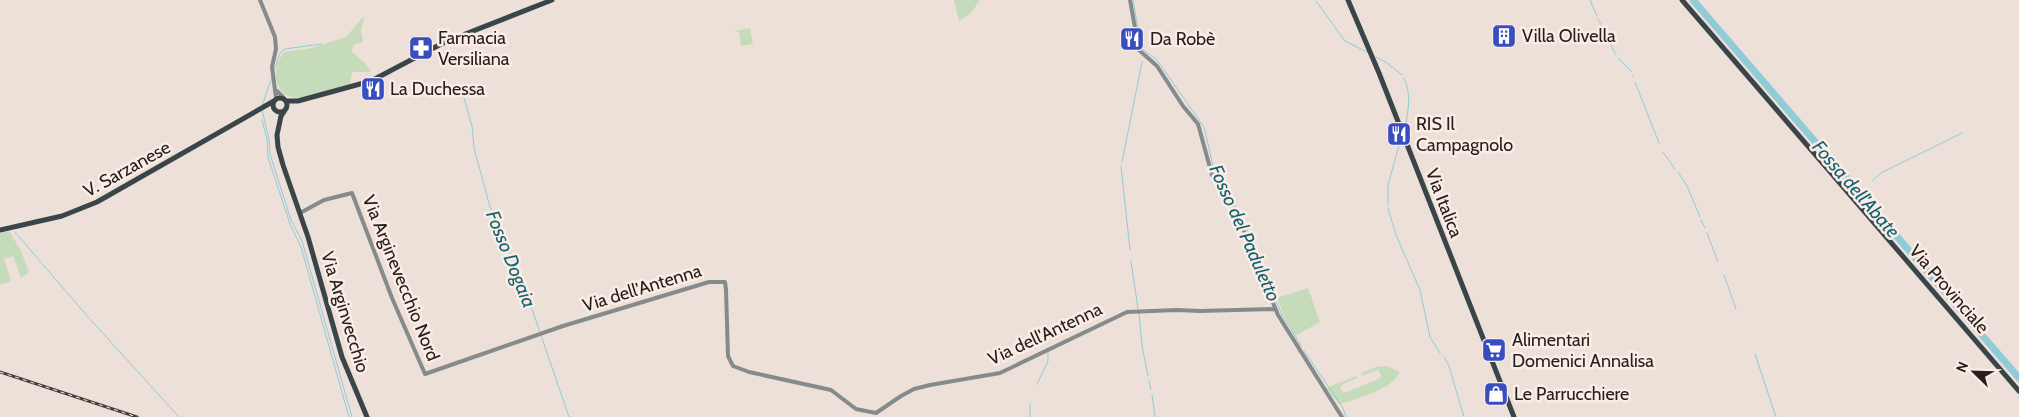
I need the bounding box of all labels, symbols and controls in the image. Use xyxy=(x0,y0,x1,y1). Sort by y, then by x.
building icon: Villa Olivella xyxy=(1491,23,1517,49)
place label: Villa Olivella xyxy=(1522,25,1616,47)
restaurant icon: Da Robè xyxy=(1119,26,1145,52)
place label: Farmacia Versiliana xyxy=(438,27,510,70)
place label: Da Robè xyxy=(1150,28,1215,50)
pharmacy icon: Farmacia Versiliana xyxy=(408,35,434,61)
restaurant icon: La Duchessa xyxy=(360,76,386,102)
place label: La Duchessa xyxy=(390,78,485,100)
place label: RIS Il Campagnolo xyxy=(1416,113,1513,156)
restaurant icon: RIS Il Campagnolo xyxy=(1386,121,1412,147)
street label: V. Sarzanese xyxy=(80,136,174,202)
water label: Fossa dell'Abate xyxy=(1807,136,1905,243)
water label: Fosso del Paduletto xyxy=(1204,161,1286,305)
street label: Via Italica xyxy=(1421,165,1467,241)
street label: Via Arginevecchio Nord xyxy=(358,192,444,364)
water label: Fosso Dogaia xyxy=(481,207,541,311)
street label: Via Provinciale xyxy=(1904,240,1994,338)
street label: Via Arginvecchio xyxy=(316,249,374,375)
street label: Via dell'Antenna xyxy=(580,259,704,317)
street label: Via dell'Antenna xyxy=(985,298,1106,370)
place label: Alimentari Domenici Annalisa xyxy=(1512,329,1654,372)
supermarket icon: Alimentari Domenici Annalisa xyxy=(1481,337,1507,363)
north arrow xyxy=(1949,347,1999,397)
text: N xyxy=(1952,359,1972,375)
shop icon: Le Parrucchiere xyxy=(1483,381,1509,407)
place label: Le Parrucchiere xyxy=(1514,383,1629,405)

